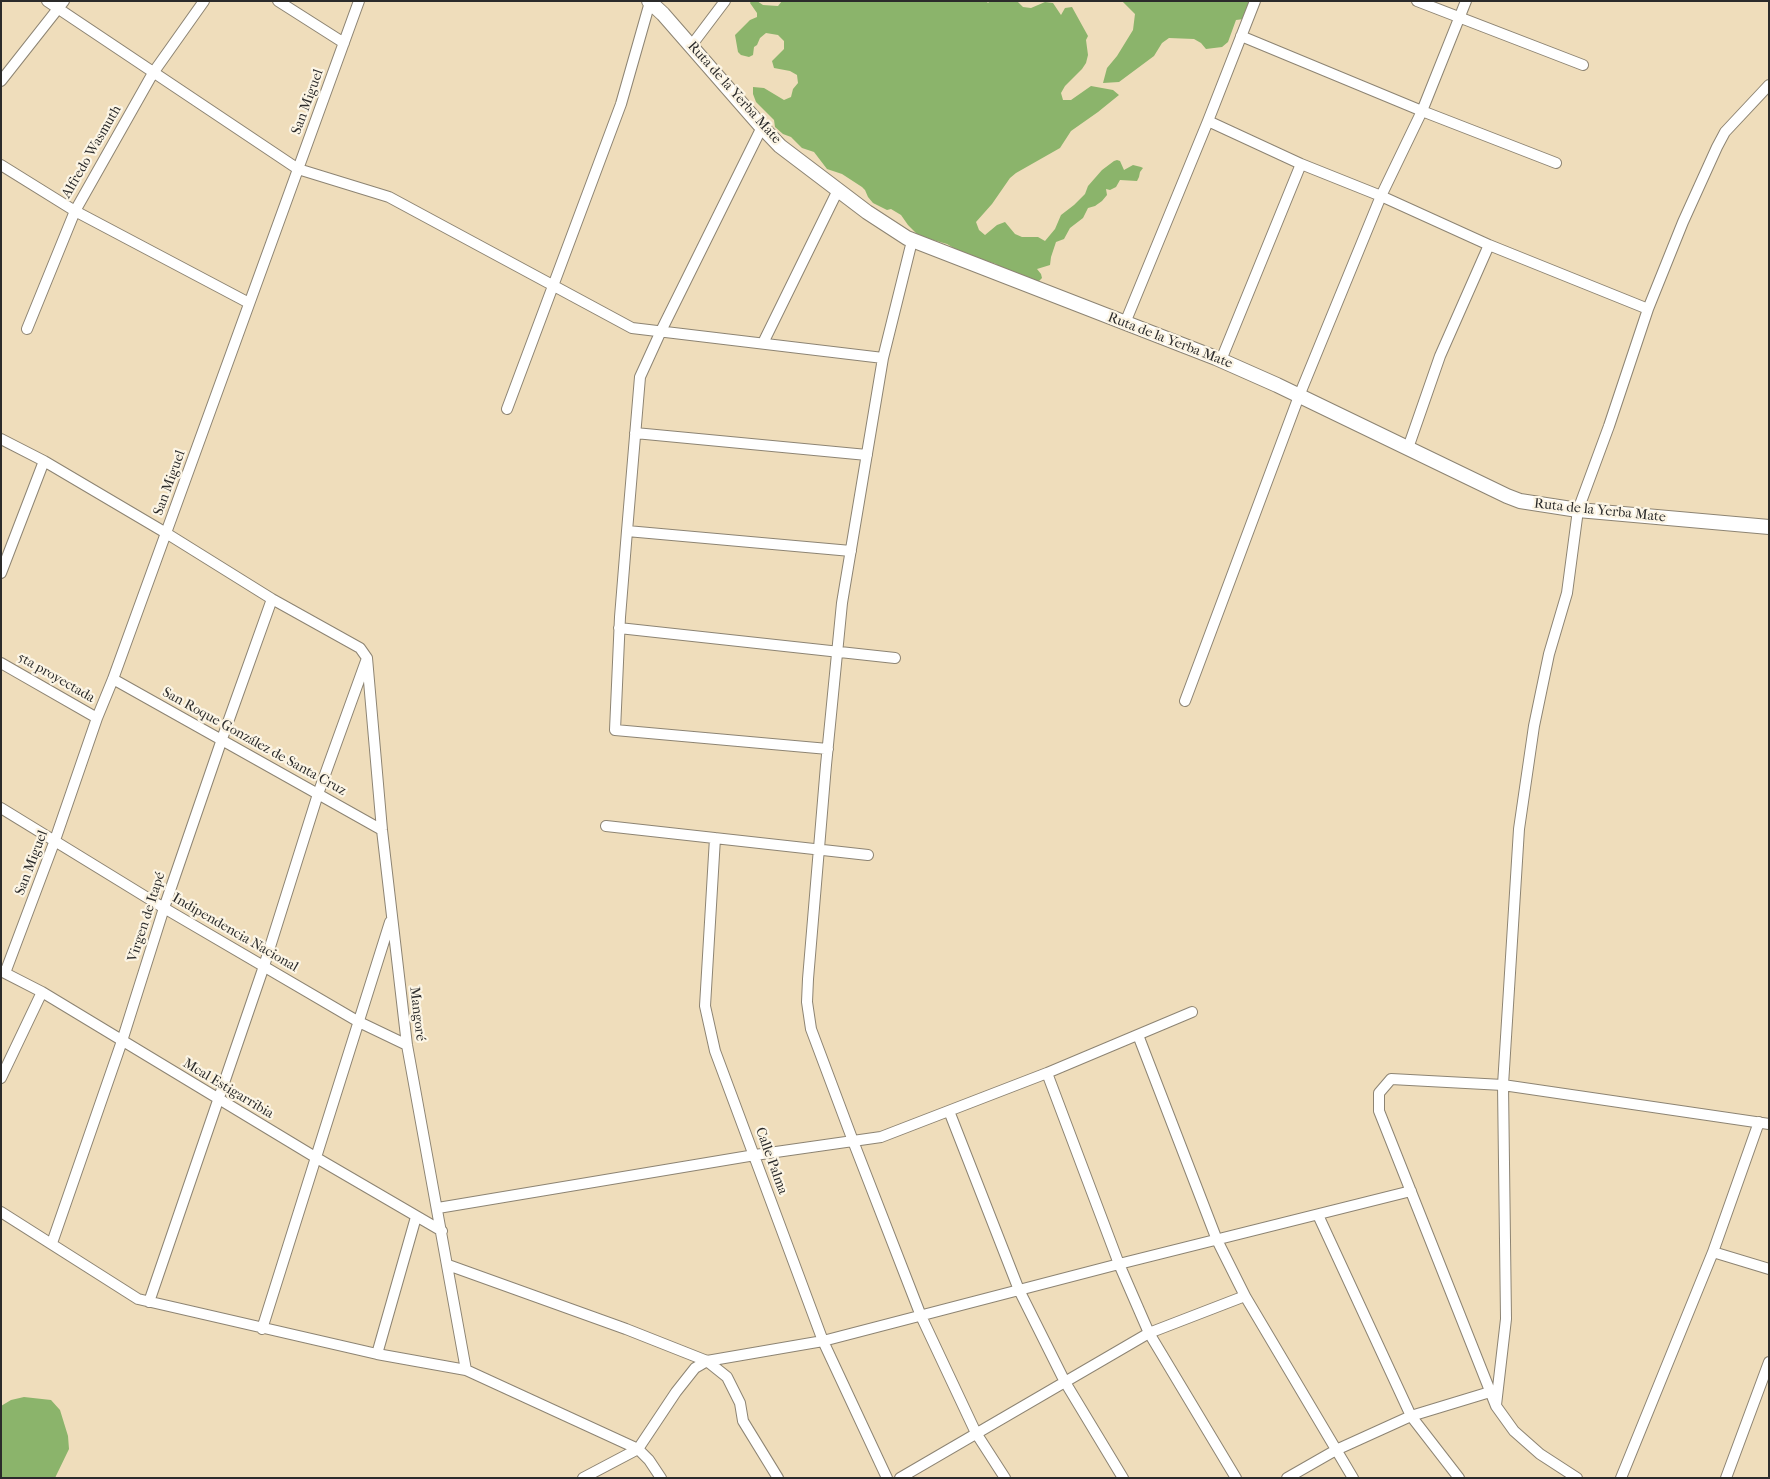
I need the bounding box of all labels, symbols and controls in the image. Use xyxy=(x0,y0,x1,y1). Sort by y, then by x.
street label: Ruta de la Yerba Mate xyxy=(683,38,785,148)
street label: San Miguel xyxy=(288,67,328,137)
street label: Alfredo Wasmuth xyxy=(59,102,125,202)
street label: Ruta de la Yerba Mate xyxy=(1105,309,1235,373)
street label: San Miguel xyxy=(150,448,190,518)
street label: Ruta de la Yerba Mate xyxy=(1533,496,1667,526)
street label: 5ta proyectada xyxy=(14,649,98,707)
street label: San Roque González de Santa Cruz xyxy=(159,684,349,800)
street label: San Miguel xyxy=(12,828,52,898)
street label: Virgen de Itapé xyxy=(125,870,169,964)
street label: Indipendencia Nacional xyxy=(169,890,301,976)
street label: Mangoré xyxy=(405,986,429,1042)
street label: Mcal Estigarribia xyxy=(180,1055,276,1123)
street label: Calle Palma xyxy=(751,1125,791,1197)

